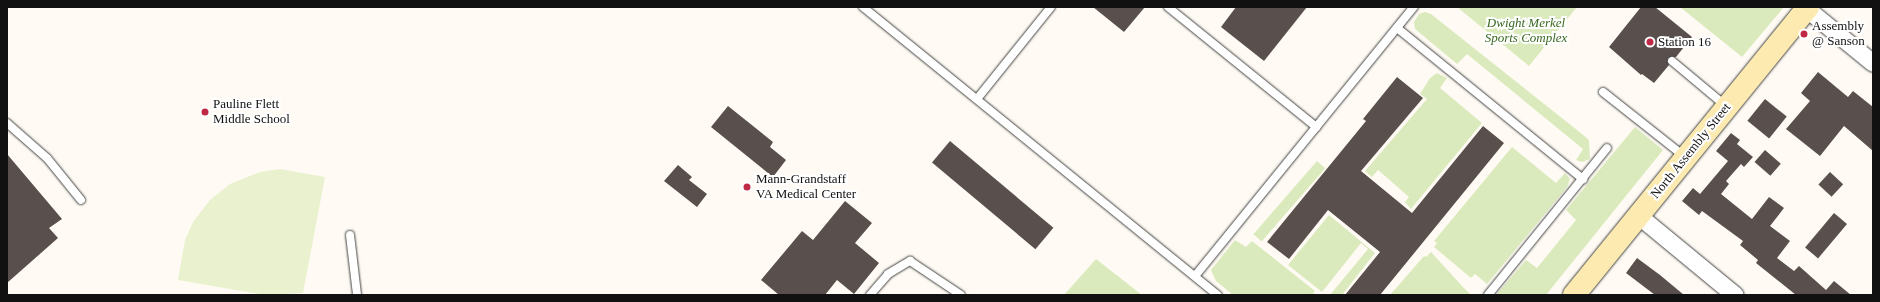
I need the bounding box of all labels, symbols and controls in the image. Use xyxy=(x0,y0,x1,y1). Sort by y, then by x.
park label: Dwight Merkel Sports Complex xyxy=(1485,16,1567,47)
place label: Assembly @ Sanson xyxy=(1812,19,1865,50)
marker: Assembly @ Sanson xyxy=(1799,29,1809,39)
place label: Station 16 xyxy=(1658,34,1711,50)
marker: Station 16 xyxy=(1645,37,1655,47)
place label: Pauline Flett Middle School xyxy=(213,97,290,128)
street label: North Assembly Street xyxy=(1647,100,1735,202)
marker: Pauline Flett Middle School xyxy=(200,107,210,117)
place label: Mann-Grandstaff VA Medical Center xyxy=(756,172,857,203)
marker: Mann-Grandstaff VA Medical Center xyxy=(741,181,753,193)

